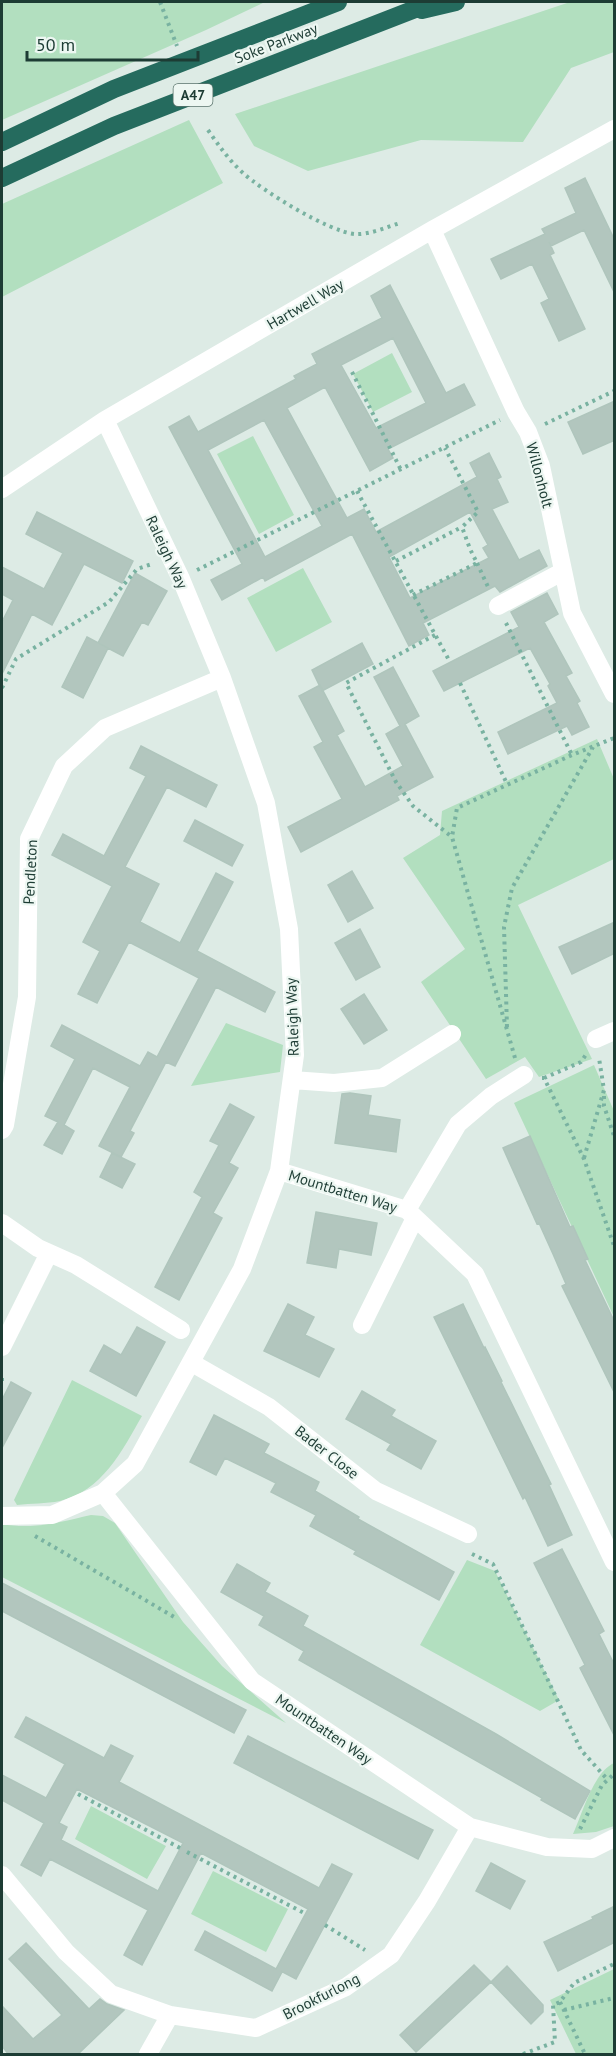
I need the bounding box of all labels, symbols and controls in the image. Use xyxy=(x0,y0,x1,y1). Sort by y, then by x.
street label: Soke Parkway xyxy=(232,18,320,68)
scale bar xyxy=(27,24,198,62)
text: 50 m xyxy=(36,33,75,56)
road number: A47 xyxy=(174,84,212,106)
street label: Hartwell Way xyxy=(263,274,347,334)
street label: Willonholt xyxy=(522,440,558,510)
street label: Raleigh Way xyxy=(142,512,192,592)
street label: Pendleton xyxy=(19,839,41,905)
street label: Raleigh Way xyxy=(281,977,303,1057)
street label: Mountbatten Way xyxy=(286,1165,400,1217)
street label: Bader Close xyxy=(291,1421,363,1483)
street label: Mountbatten Way xyxy=(272,1690,376,1768)
street label: Brookfurlong xyxy=(279,1969,363,2023)

